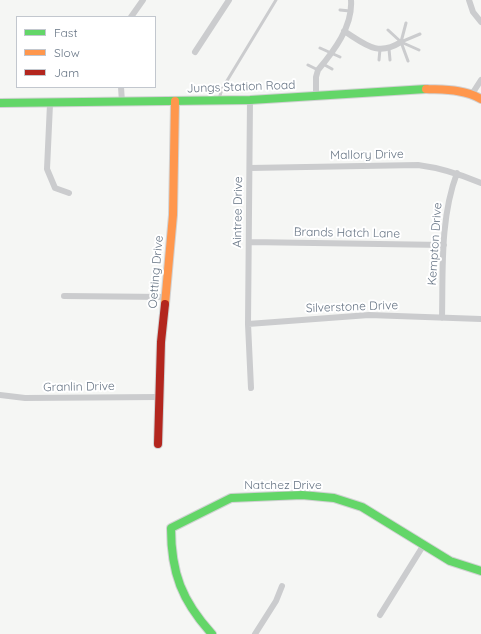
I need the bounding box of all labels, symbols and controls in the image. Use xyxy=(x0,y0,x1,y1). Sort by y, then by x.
legend xyxy=(16,16,156,88)
text: Fast xyxy=(54,25,78,40)
text: Slow xyxy=(54,45,80,60)
text: Jam xyxy=(54,65,79,80)
street label: Jungs Station Road xyxy=(186,78,296,96)
street label: Mallory Drive xyxy=(330,147,404,163)
street label: Aintree Drive xyxy=(230,176,246,248)
street label: Kempton Drive xyxy=(425,202,445,286)
street label: Brands Hatch Lane xyxy=(294,225,400,241)
street label: Oetting Drive xyxy=(146,235,166,309)
street label: Silverstone Drive xyxy=(306,298,398,316)
street label: Granlin Drive xyxy=(43,379,115,395)
street label: Natchez Drive xyxy=(244,478,322,492)

